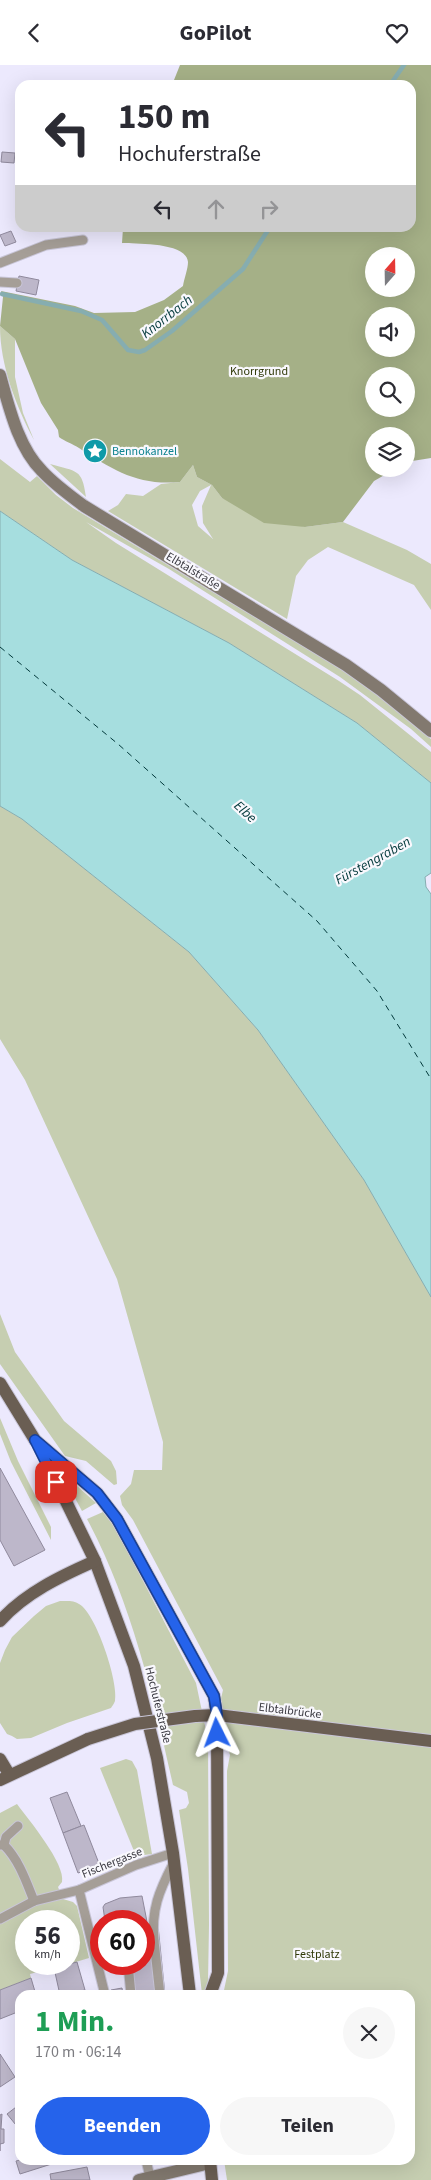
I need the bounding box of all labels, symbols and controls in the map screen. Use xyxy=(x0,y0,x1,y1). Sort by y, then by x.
text: GoPilot xyxy=(180,17,251,49)
icon: back xyxy=(20,19,48,47)
icon: heart xyxy=(383,19,411,47)
text: 150 m xyxy=(118,92,210,142)
icon: left xyxy=(35,100,100,165)
text: Hochuferstraße xyxy=(118,138,261,170)
icon: left xyxy=(149,195,177,223)
icon: ahead xyxy=(202,195,230,223)
icon: right xyxy=(255,195,283,223)
north arrow xyxy=(365,247,415,297)
map controls xyxy=(365,247,415,477)
water label: Knorrbach xyxy=(137,291,197,343)
button: sound xyxy=(365,307,415,357)
park label: Knorrgrund xyxy=(230,363,288,380)
button: search xyxy=(365,367,415,417)
button: layers xyxy=(365,427,415,477)
place icon: Bennokanzel xyxy=(82,438,108,464)
place label: Bennokanzel xyxy=(112,443,177,460)
street label: Elbtalstraße xyxy=(163,548,223,594)
water label: Elbe xyxy=(229,796,261,828)
water label: Fürstengraben xyxy=(332,832,414,890)
pin xyxy=(35,1461,77,1503)
icon: arrive xyxy=(42,1468,70,1496)
street label: Hochuferstraße xyxy=(140,1665,176,1745)
street label: Elbtalbrücke xyxy=(258,1699,322,1723)
position arrow xyxy=(190,1706,242,1758)
street label: Fischergasse xyxy=(79,1843,145,1883)
speed limit sign: 60 xyxy=(90,1910,155,1975)
text: 56 xyxy=(34,1918,61,1954)
text: km/h xyxy=(34,1946,61,1963)
park label: Festplatz xyxy=(294,1946,340,1963)
text: 1 Min. xyxy=(35,2000,114,2043)
button: close xyxy=(343,2007,395,2059)
text: 170 m · 06:14 xyxy=(35,2041,122,2063)
button: Beenden xyxy=(35,2097,210,2155)
button: Teilen xyxy=(220,2097,395,2155)

